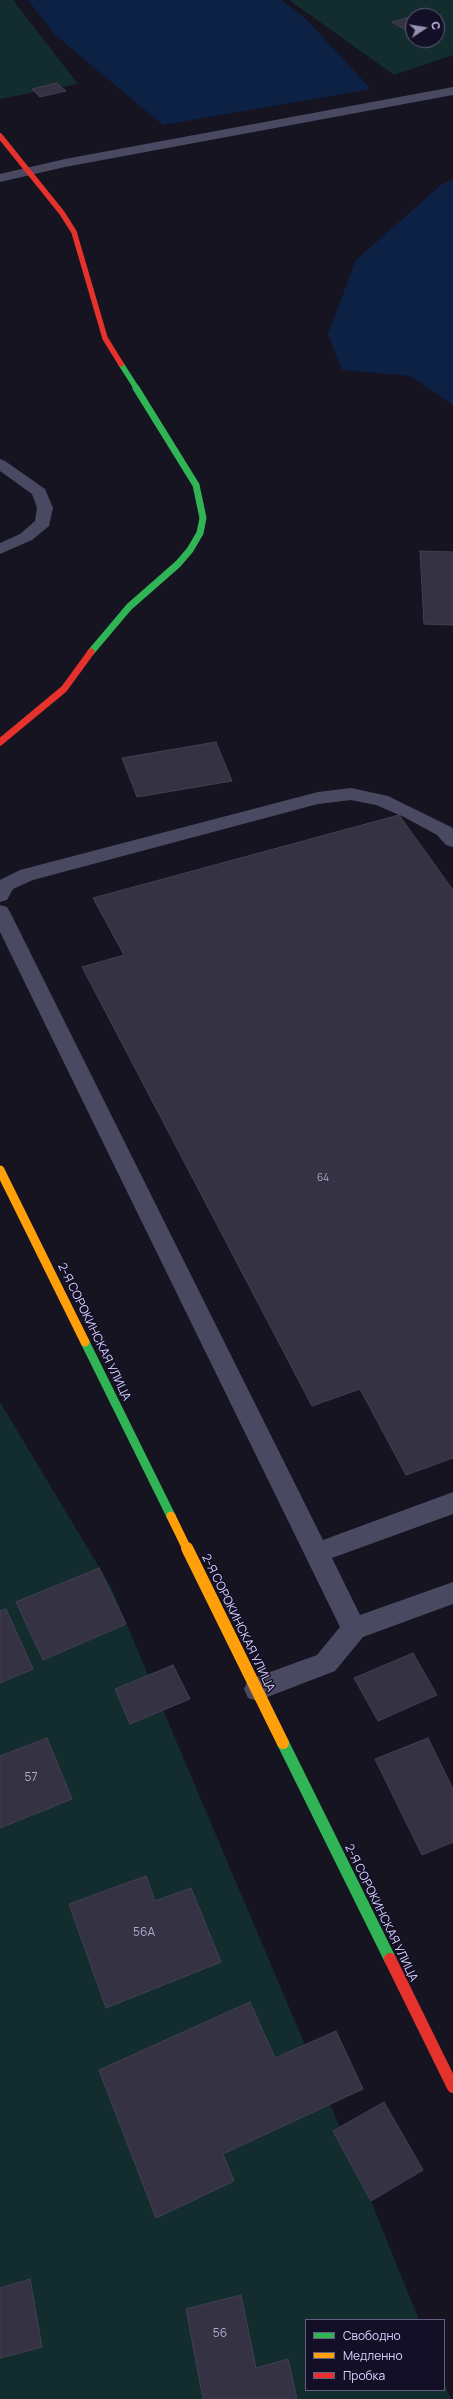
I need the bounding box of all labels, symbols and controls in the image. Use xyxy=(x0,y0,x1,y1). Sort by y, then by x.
north arrow xyxy=(405,8,445,48)
text: С xyxy=(428,20,444,31)
house number: 64 xyxy=(317,1172,329,1184)
street label: 2-Я СОРОКИНСКАЯ УЛИЦА xyxy=(54,1261,134,1403)
street label: 2-Я СОРОКИНСКАЯ УЛИЦА xyxy=(198,1552,278,1694)
house number: 57 xyxy=(25,1771,37,1785)
street label: 2-Я СОРОКИНСКАЯ УЛИЦА xyxy=(341,1842,421,1984)
house number: 56А xyxy=(133,1926,155,1940)
legend xyxy=(305,2319,445,2391)
house number: 56 xyxy=(213,2327,227,2341)
text: Свободно xyxy=(343,2327,401,2344)
text: Медленно xyxy=(343,2347,403,2364)
text: Пробка xyxy=(343,2367,385,2384)

